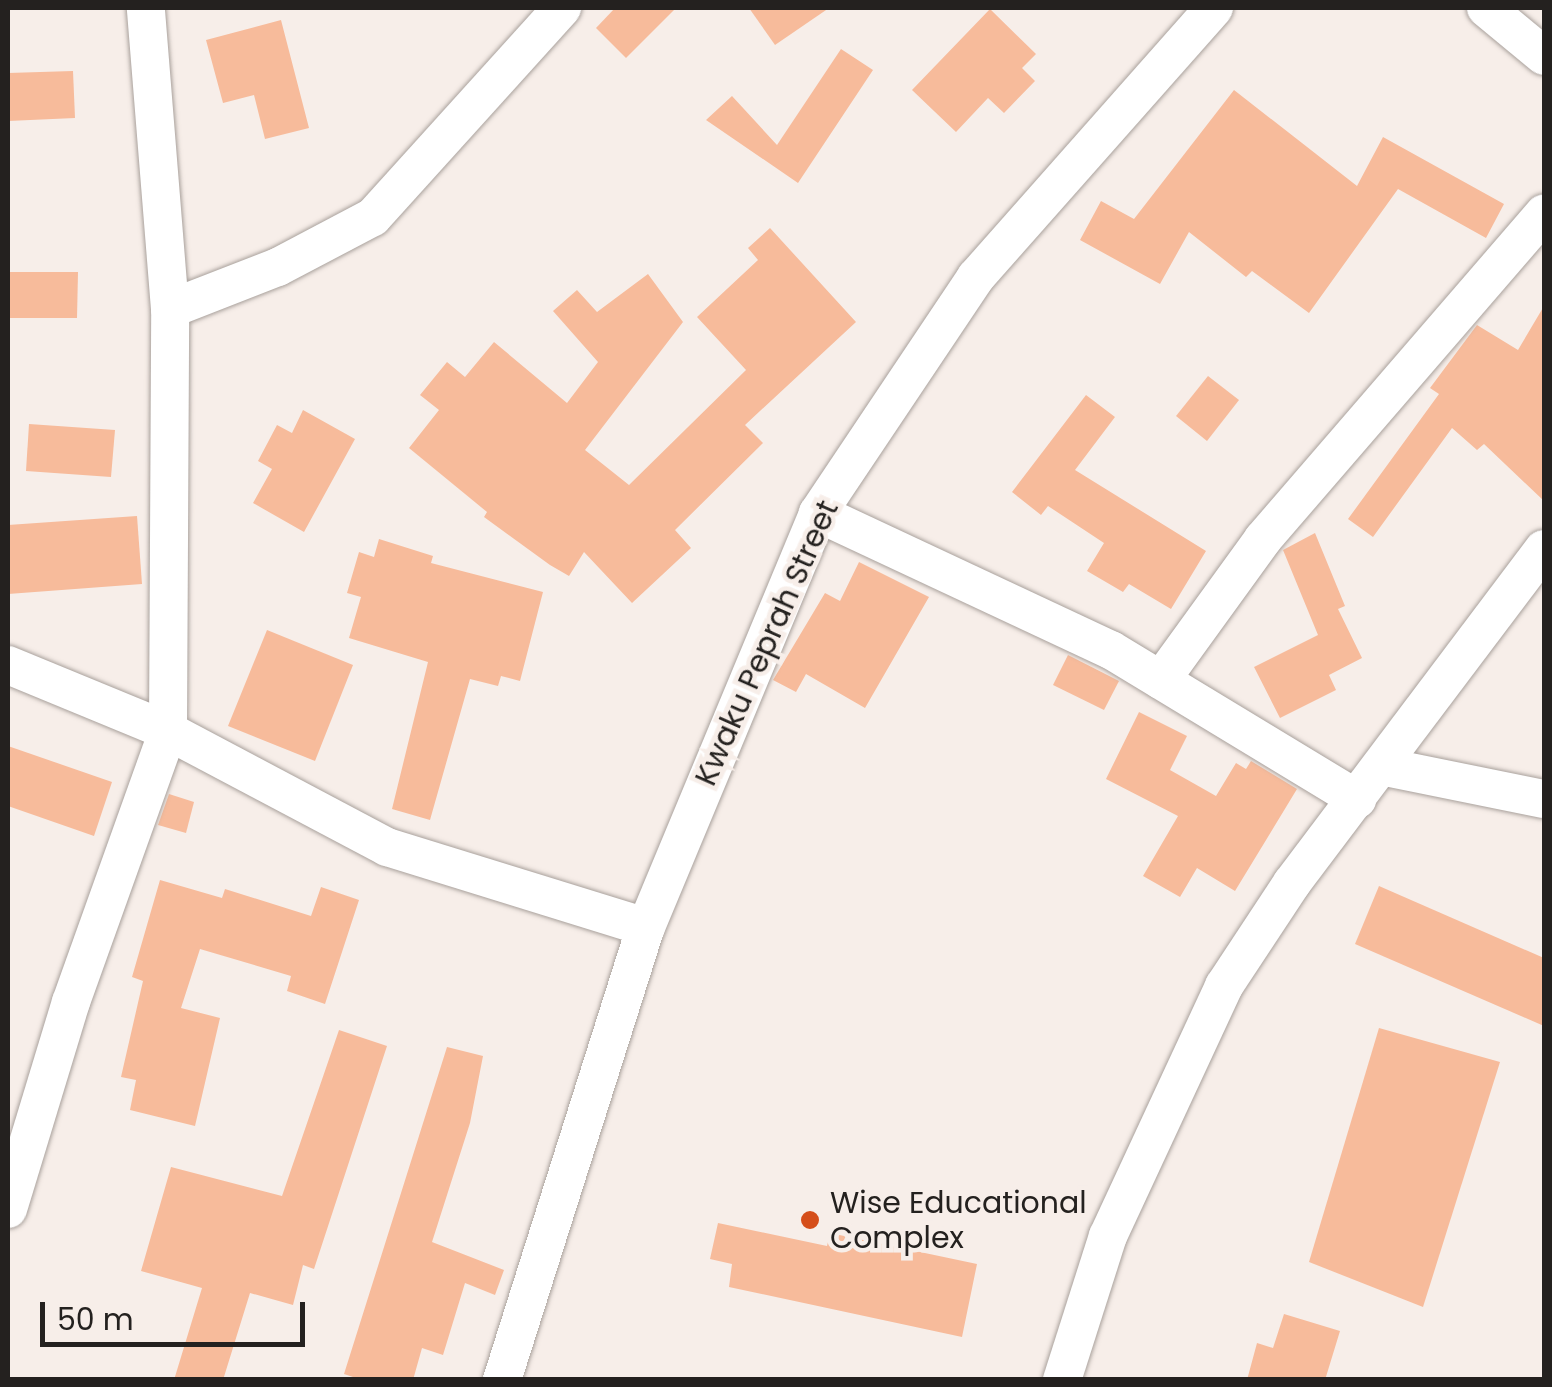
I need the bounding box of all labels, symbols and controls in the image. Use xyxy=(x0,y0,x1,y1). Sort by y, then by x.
street label: Kwaku Peprah Street xyxy=(688,495,846,791)
place label: Wise Educational Complex xyxy=(830,1185,1087,1256)
marker: Wise Educational Complex xyxy=(799,1209,821,1231)
scale bar xyxy=(45,1282,310,1344)
text: 50 m xyxy=(57,1298,134,1341)

